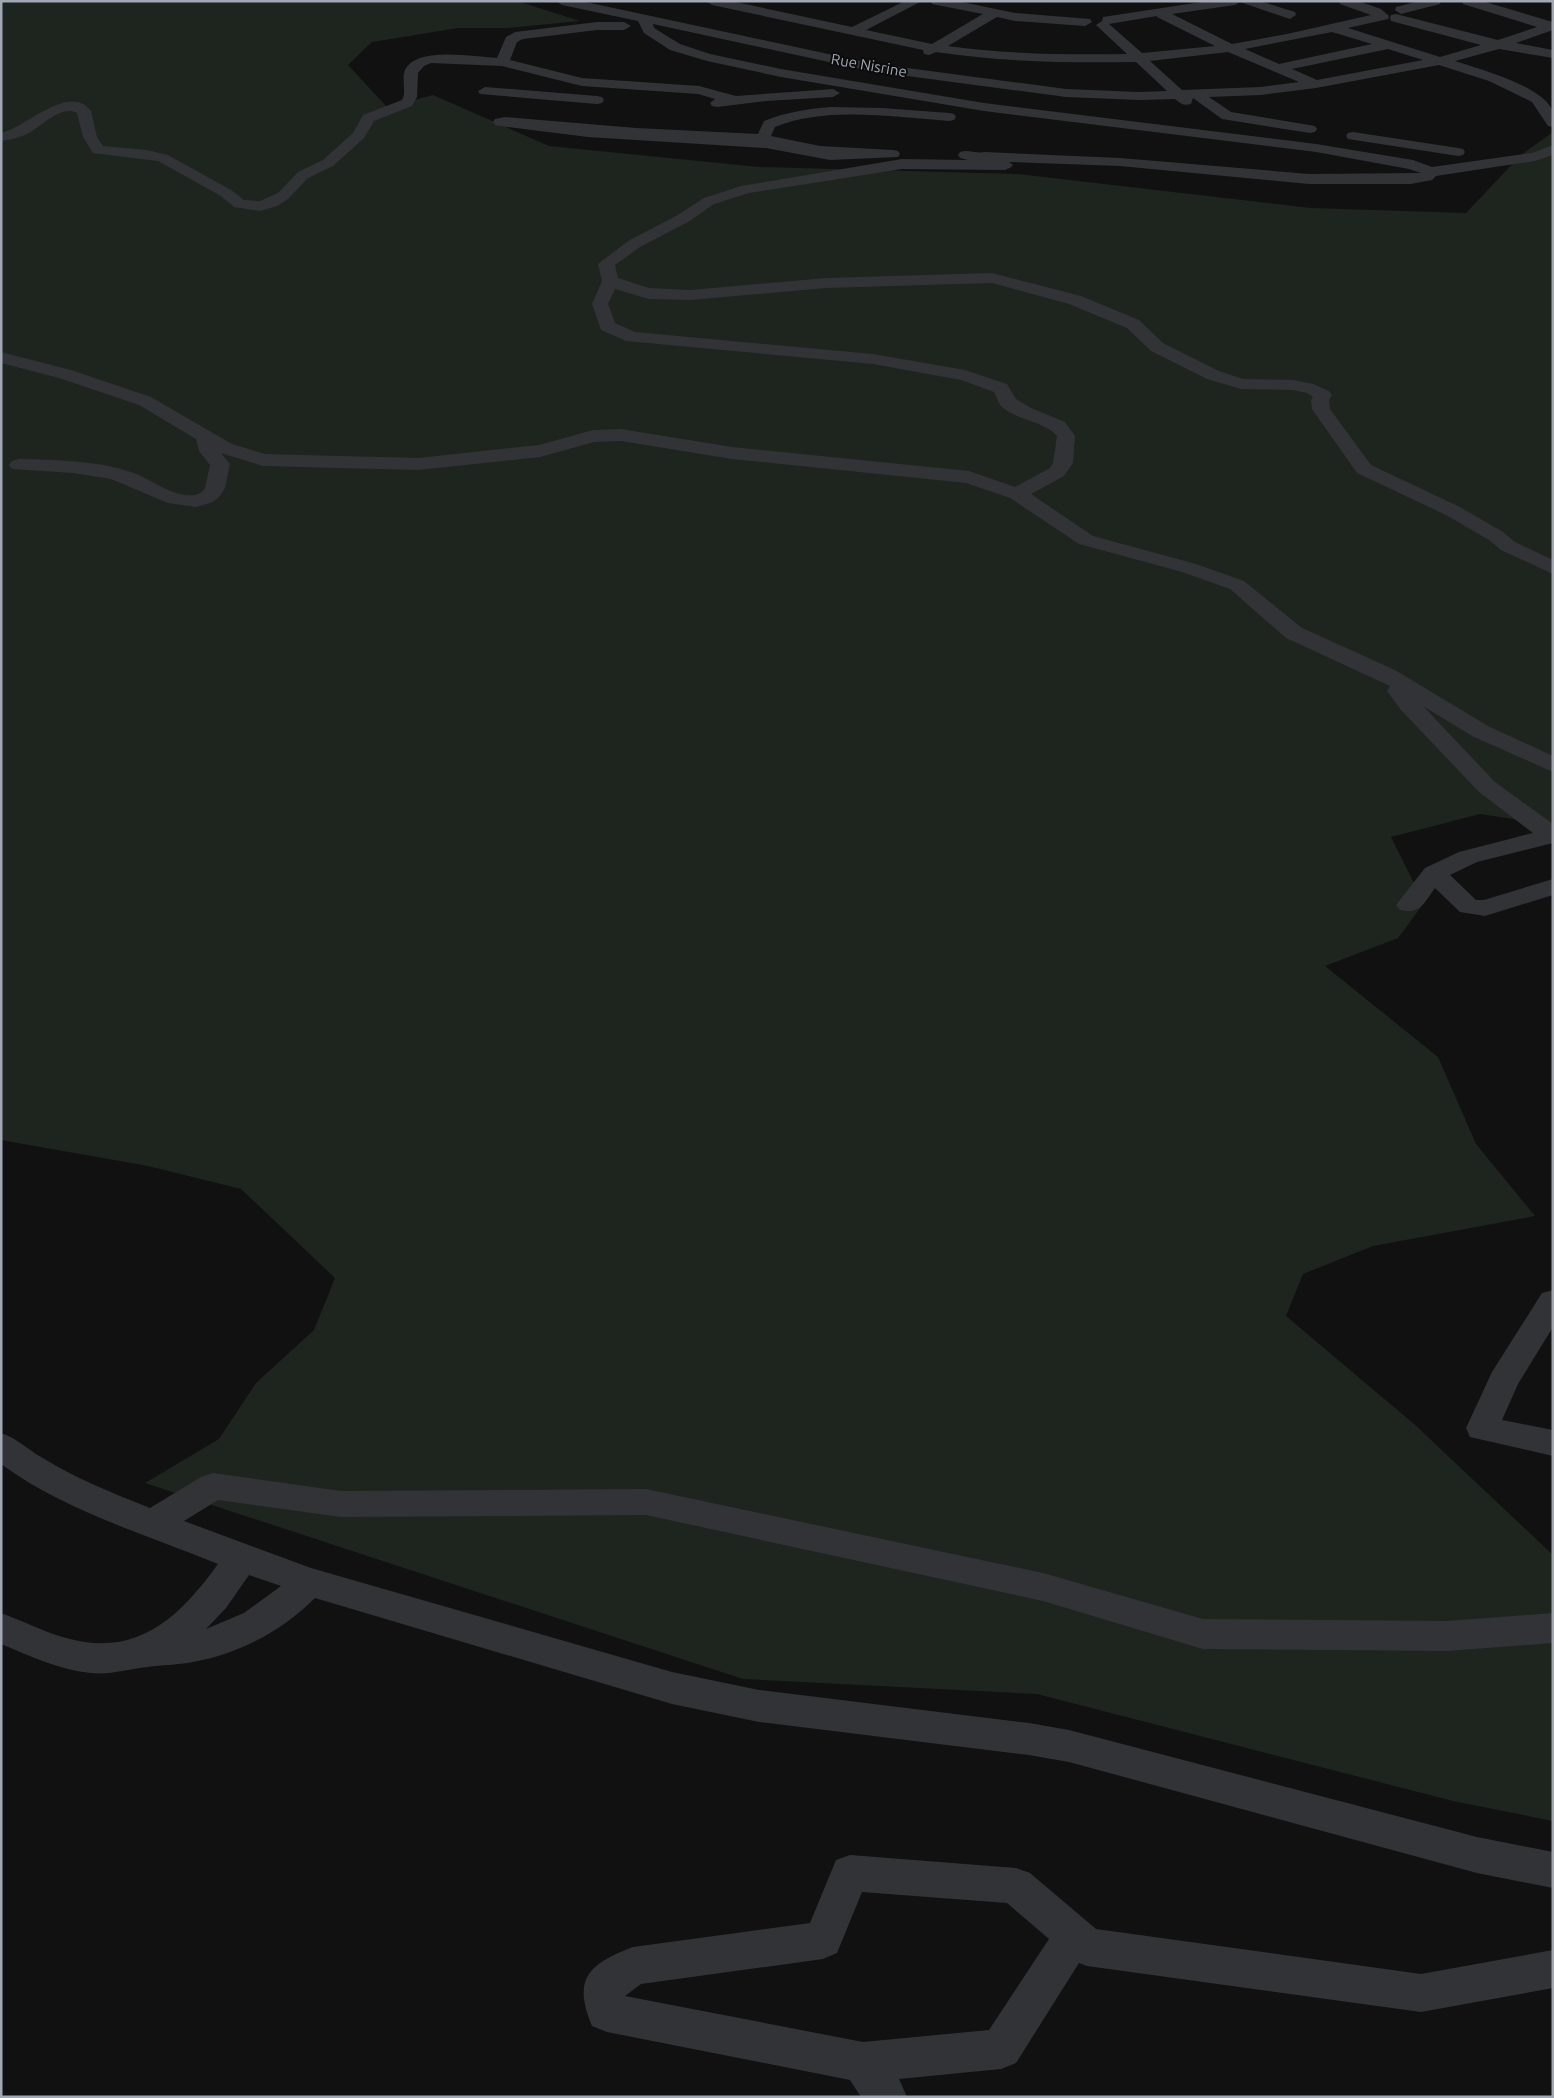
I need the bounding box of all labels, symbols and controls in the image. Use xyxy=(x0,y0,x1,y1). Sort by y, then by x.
street label: Rue Nisrine xyxy=(830,50,908,80)

